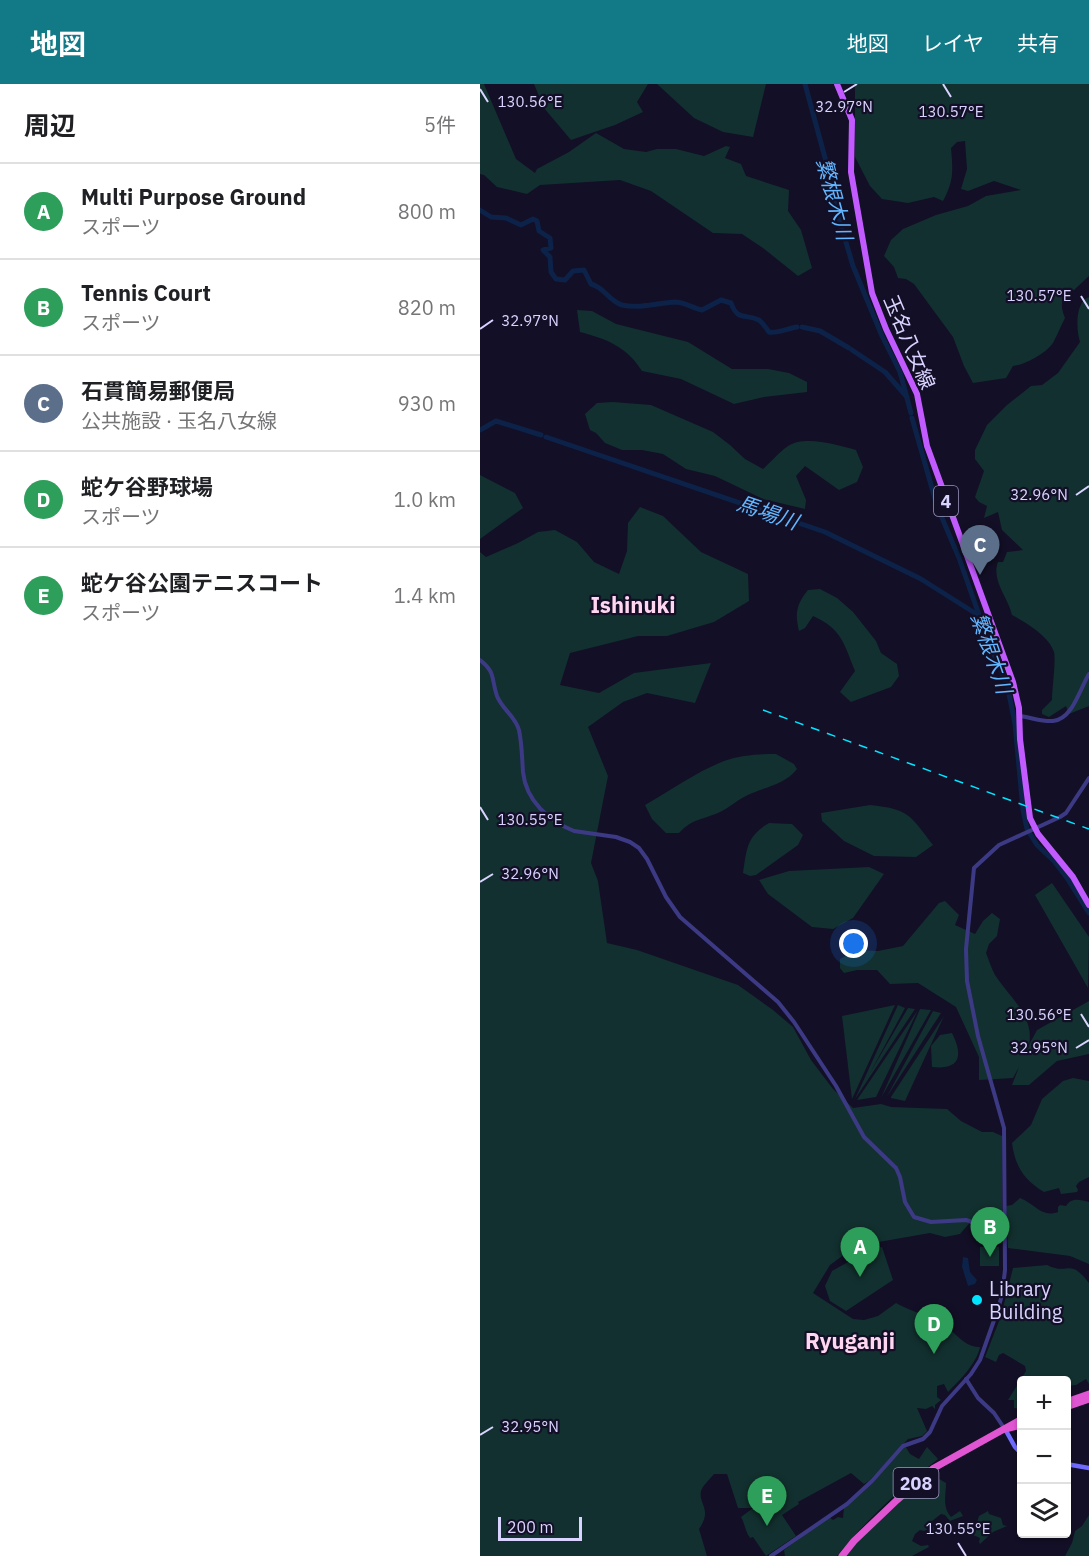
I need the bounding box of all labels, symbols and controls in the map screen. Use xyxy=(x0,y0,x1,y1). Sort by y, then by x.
text: 地図 xyxy=(30,25,86,62)
text: 地図 xyxy=(847,29,889,57)
text: レイヤ xyxy=(922,29,984,57)
text: 共有 xyxy=(1017,29,1059,57)
text: 130.56°E xyxy=(498,92,562,111)
text: 32.97°N xyxy=(815,97,873,116)
text: 130.57°E xyxy=(919,102,983,121)
text: 周辺 xyxy=(24,108,76,142)
text: 5件 xyxy=(424,111,456,138)
water label: 繁根木川 xyxy=(811,155,860,245)
text: Multi Purpose Ground xyxy=(81,182,306,211)
text: A xyxy=(37,198,50,225)
text: 800 m xyxy=(398,198,456,225)
text: スポーツ xyxy=(81,213,161,240)
text: Tennis Court xyxy=(81,278,211,307)
text: 130.57°E xyxy=(1007,286,1071,305)
street label: 玉名八女線 xyxy=(878,291,942,393)
text: B xyxy=(37,294,50,321)
text: 820 m xyxy=(398,294,456,321)
text: スポーツ xyxy=(81,309,161,336)
text: 32.97°N xyxy=(501,311,559,330)
text: 石貫簡易郵便局 xyxy=(81,376,235,405)
text: C xyxy=(37,390,50,417)
text: 930 m xyxy=(398,390,456,417)
text: 公共施設 · 玉名八女線 xyxy=(81,407,277,434)
text: 蛇ケ谷野球場 xyxy=(81,472,213,501)
text: 32.96°N xyxy=(1010,485,1068,504)
text: D xyxy=(37,486,50,513)
text: 1.0 km xyxy=(394,486,456,513)
road number: 4 xyxy=(934,486,958,516)
water label: 馬場川 xyxy=(734,489,804,536)
text: スポーツ xyxy=(81,503,161,530)
pin: C xyxy=(960,526,1000,575)
text: 蛇ケ谷公園テニスコート xyxy=(81,568,323,597)
text: E xyxy=(37,582,50,609)
text: 1.4 km xyxy=(394,582,456,609)
district label: Ishinuki xyxy=(590,590,676,619)
text: スポーツ xyxy=(81,599,161,626)
water label: 繁根木川 xyxy=(965,609,1020,699)
text: 130.55°E xyxy=(498,810,562,829)
text: 32.96°N xyxy=(501,864,559,883)
your location xyxy=(839,929,868,958)
text: 130.56°E xyxy=(1007,1005,1071,1024)
text: 32.95°N xyxy=(1010,1038,1068,1057)
pin: B xyxy=(970,1208,1010,1257)
pin: A xyxy=(840,1228,880,1277)
place label: Library Building xyxy=(989,1275,1063,1325)
marker: Library Building xyxy=(970,1293,984,1307)
pin: D xyxy=(914,1304,954,1354)
district label: Ryuganji xyxy=(805,1326,895,1355)
map controls xyxy=(1017,1376,1071,1538)
button: + xyxy=(1017,1376,1071,1430)
text: 32.95°N xyxy=(501,1417,559,1436)
button: − xyxy=(1017,1430,1071,1484)
road number: 208 xyxy=(894,1468,938,1498)
pin: E xyxy=(748,1476,786,1526)
button: layers xyxy=(1017,1484,1071,1538)
scale bar xyxy=(498,1514,582,1542)
text: 200 m xyxy=(507,1517,554,1537)
text: 130.55°E xyxy=(926,1519,990,1538)

